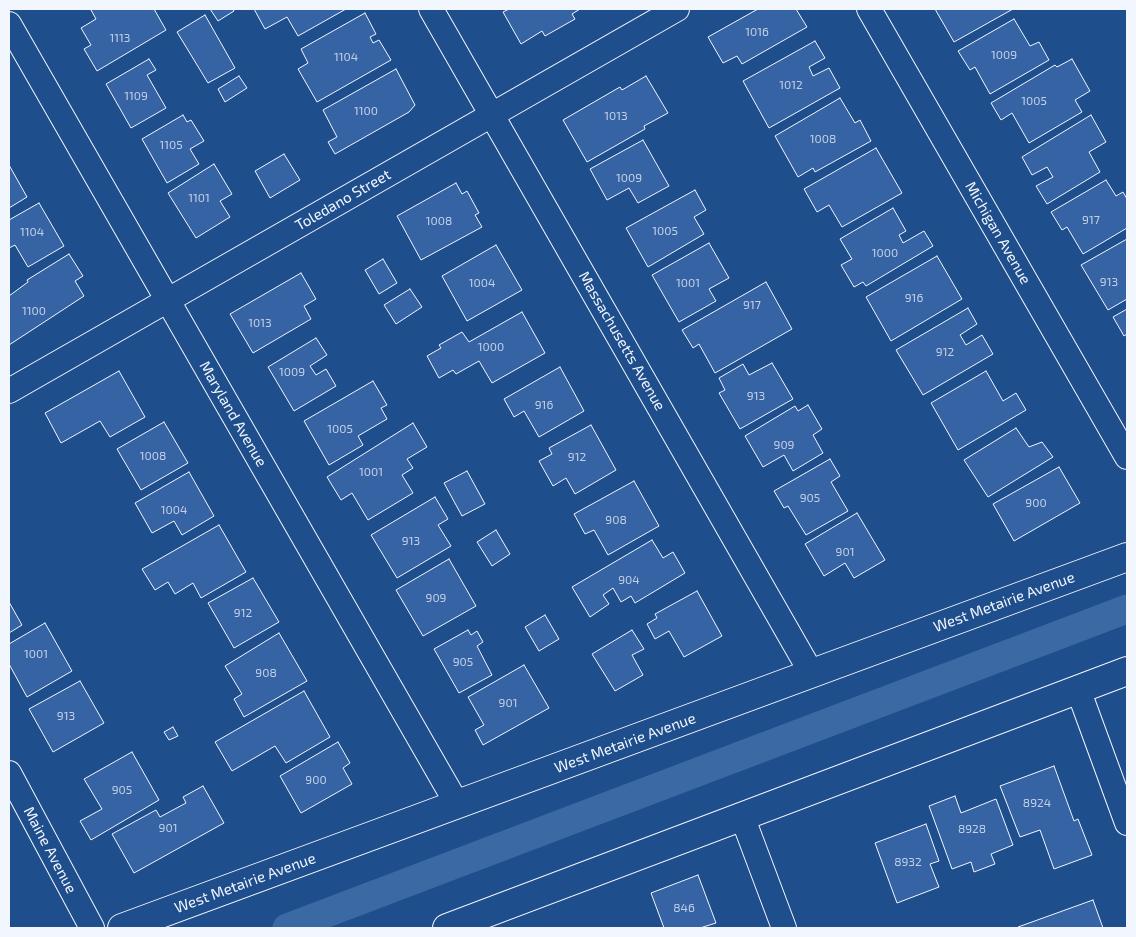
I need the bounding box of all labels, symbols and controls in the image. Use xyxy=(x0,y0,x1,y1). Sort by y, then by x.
house number: 1016 xyxy=(745,25,769,39)
house number: 1113 xyxy=(110,31,130,45)
house number: 1009 xyxy=(991,48,1017,62)
house number: 1104 xyxy=(334,50,358,64)
house number: 1012 xyxy=(779,78,803,92)
house number: 1109 xyxy=(124,89,148,103)
house number: 1005 xyxy=(1021,94,1047,108)
house number: 1100 xyxy=(354,104,378,118)
house number: 1013 xyxy=(604,109,628,123)
house number: 1008 xyxy=(810,132,836,146)
house number: 1105 xyxy=(159,138,183,152)
street label: Toledano Street xyxy=(292,165,394,235)
house number: 1009 xyxy=(616,171,642,185)
street label: Michigan Avenue xyxy=(961,178,1035,288)
house number: 1101 xyxy=(188,191,210,205)
house number: 917 xyxy=(1082,213,1100,227)
house number: 1008 xyxy=(426,214,452,228)
house number: 1005 xyxy=(652,224,678,238)
house number: 1104 xyxy=(20,225,44,239)
house number: 1000 xyxy=(872,246,898,260)
street label: Massachusetts Avenue xyxy=(575,268,669,414)
house number: 913 xyxy=(1100,275,1118,289)
house number: 1004 xyxy=(469,276,495,290)
house number: 1001 xyxy=(676,276,700,290)
house number: 916 xyxy=(905,291,923,305)
house number: 917 xyxy=(743,298,761,312)
house number: 1100 xyxy=(22,304,46,318)
house number: 1013 xyxy=(248,316,272,330)
house number: 1000 xyxy=(478,340,504,354)
house number: 912 xyxy=(936,345,954,359)
street label: Maryland Avenue xyxy=(195,358,271,470)
house number: 1009 xyxy=(279,365,305,379)
house number: 913 xyxy=(747,389,765,403)
house number: 916 xyxy=(535,398,553,412)
house number: 1005 xyxy=(327,422,353,436)
house number: 909 xyxy=(774,438,794,452)
house number: 1008 xyxy=(140,449,166,463)
house number: 912 xyxy=(568,450,586,464)
house number: 1001 xyxy=(359,465,383,479)
house number: 905 xyxy=(800,491,820,505)
house number: 900 xyxy=(1025,496,1047,510)
house number: 1004 xyxy=(161,503,187,517)
house number: 908 xyxy=(605,513,627,527)
house number: 913 xyxy=(402,534,420,548)
house number: 901 xyxy=(836,545,854,559)
street label: West Metairie Avenue xyxy=(931,568,1077,636)
house number: 904 xyxy=(618,573,640,587)
house number: 909 xyxy=(426,591,446,605)
house number: 912 xyxy=(234,606,252,620)
house number: 1001 xyxy=(24,647,48,661)
house number: 905 xyxy=(453,655,473,669)
house number: 908 xyxy=(255,666,277,680)
house number: 901 xyxy=(499,696,517,710)
house number: 913 xyxy=(57,709,75,723)
street label: West Metairie Avenue xyxy=(552,709,698,777)
house number: 900 xyxy=(305,773,327,787)
house number: 905 xyxy=(112,783,132,797)
house number: 8924 xyxy=(1023,796,1051,810)
street label: Maine Avenue xyxy=(20,804,80,896)
house number: 901 xyxy=(159,821,177,835)
house number: 8928 xyxy=(958,822,986,836)
street label: West Metairie Avenue xyxy=(172,849,318,917)
house number: 8932 xyxy=(894,855,922,869)
house number: 846 xyxy=(673,901,695,915)

